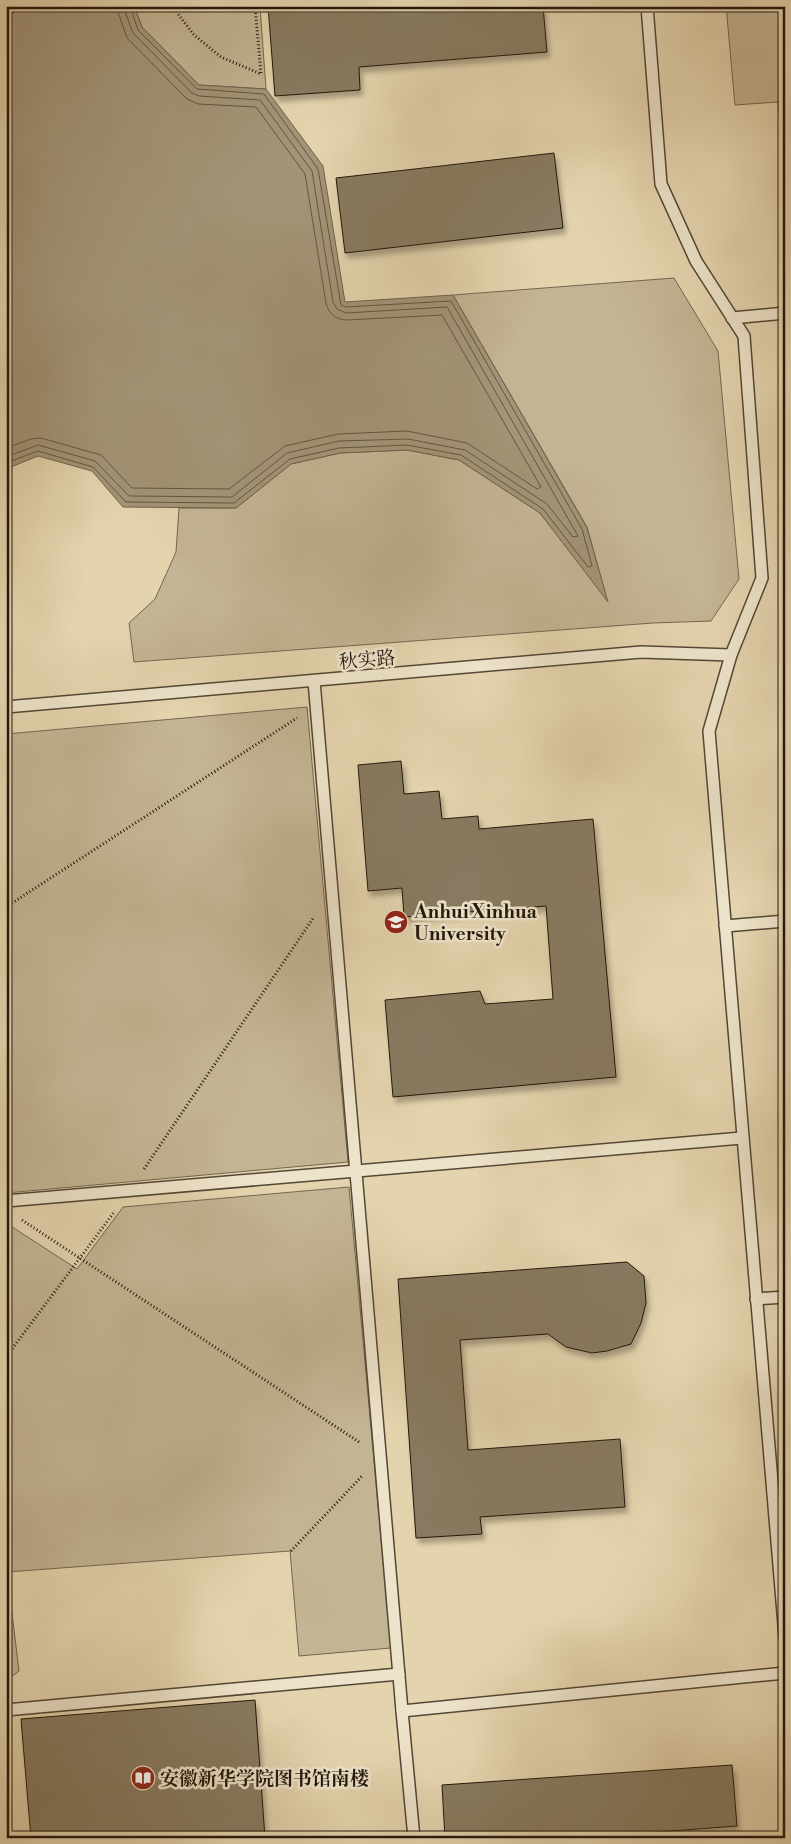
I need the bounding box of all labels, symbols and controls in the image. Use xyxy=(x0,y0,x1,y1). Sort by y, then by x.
street label: 秋实路 xyxy=(338,646,397,674)
place label: Anhui Xinhua University xyxy=(413,900,538,946)
school or university icon: Anhui Xinhua University xyxy=(383,909,409,935)
library icon: 安徽新华学院图书馆南楼 xyxy=(130,1765,156,1791)
place label: 安徽新华学院图书馆南楼 xyxy=(160,1767,369,1791)

